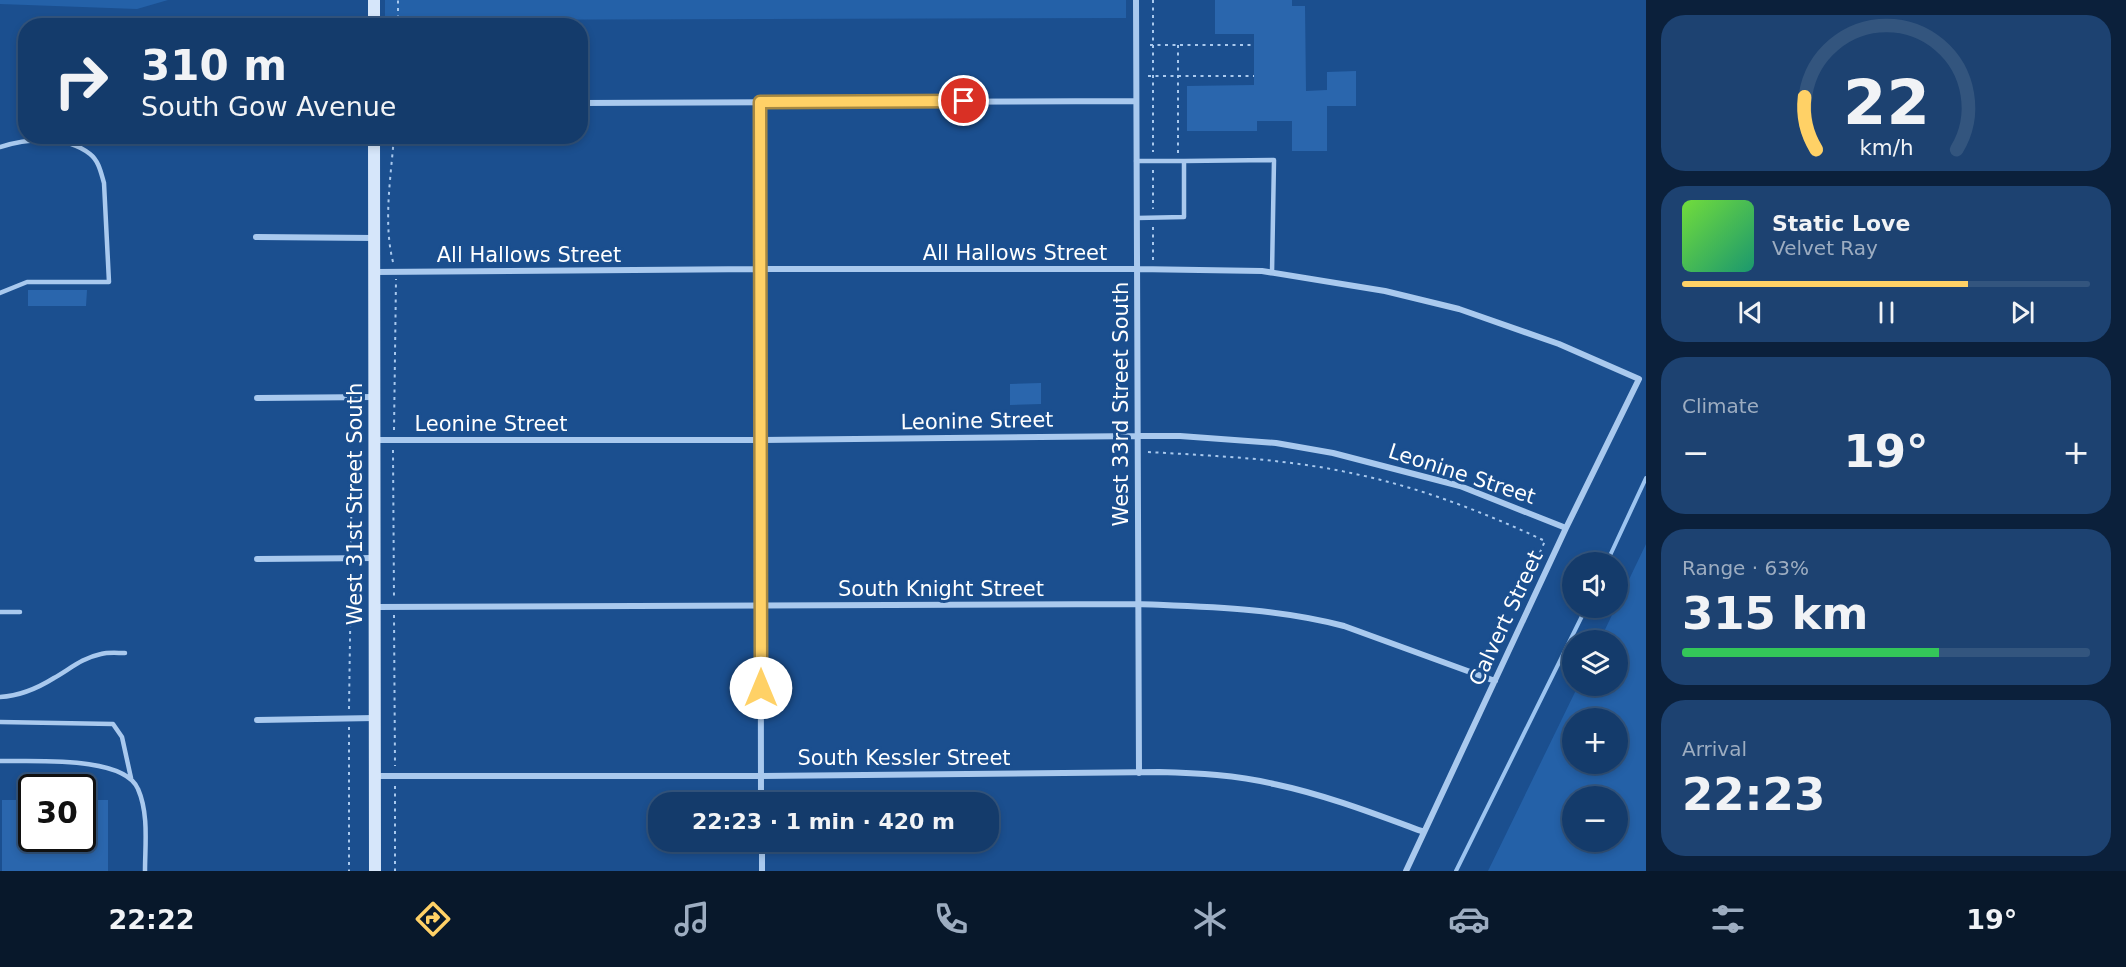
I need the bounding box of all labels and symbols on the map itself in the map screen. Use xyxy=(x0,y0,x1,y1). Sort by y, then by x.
pin xyxy=(938,75,989,126)
street label: All Hallows Street xyxy=(923,241,1107,265)
street label: All Hallows Street xyxy=(437,243,621,267)
street label: West 33rd Street South xyxy=(1109,282,1133,526)
street label: West 31st Street South xyxy=(343,383,367,625)
street label: Leonine Street xyxy=(900,408,1054,434)
street label: Leonine Street xyxy=(415,412,567,436)
street label: Leonine Street xyxy=(1386,439,1538,509)
street label: Calvert Street xyxy=(1464,547,1548,689)
street label: South Knight Street xyxy=(838,577,1044,601)
position arrow xyxy=(729,656,793,720)
street label: South Kessler Street xyxy=(797,746,1011,770)
speed limit sign: 30 xyxy=(18,774,96,852)

